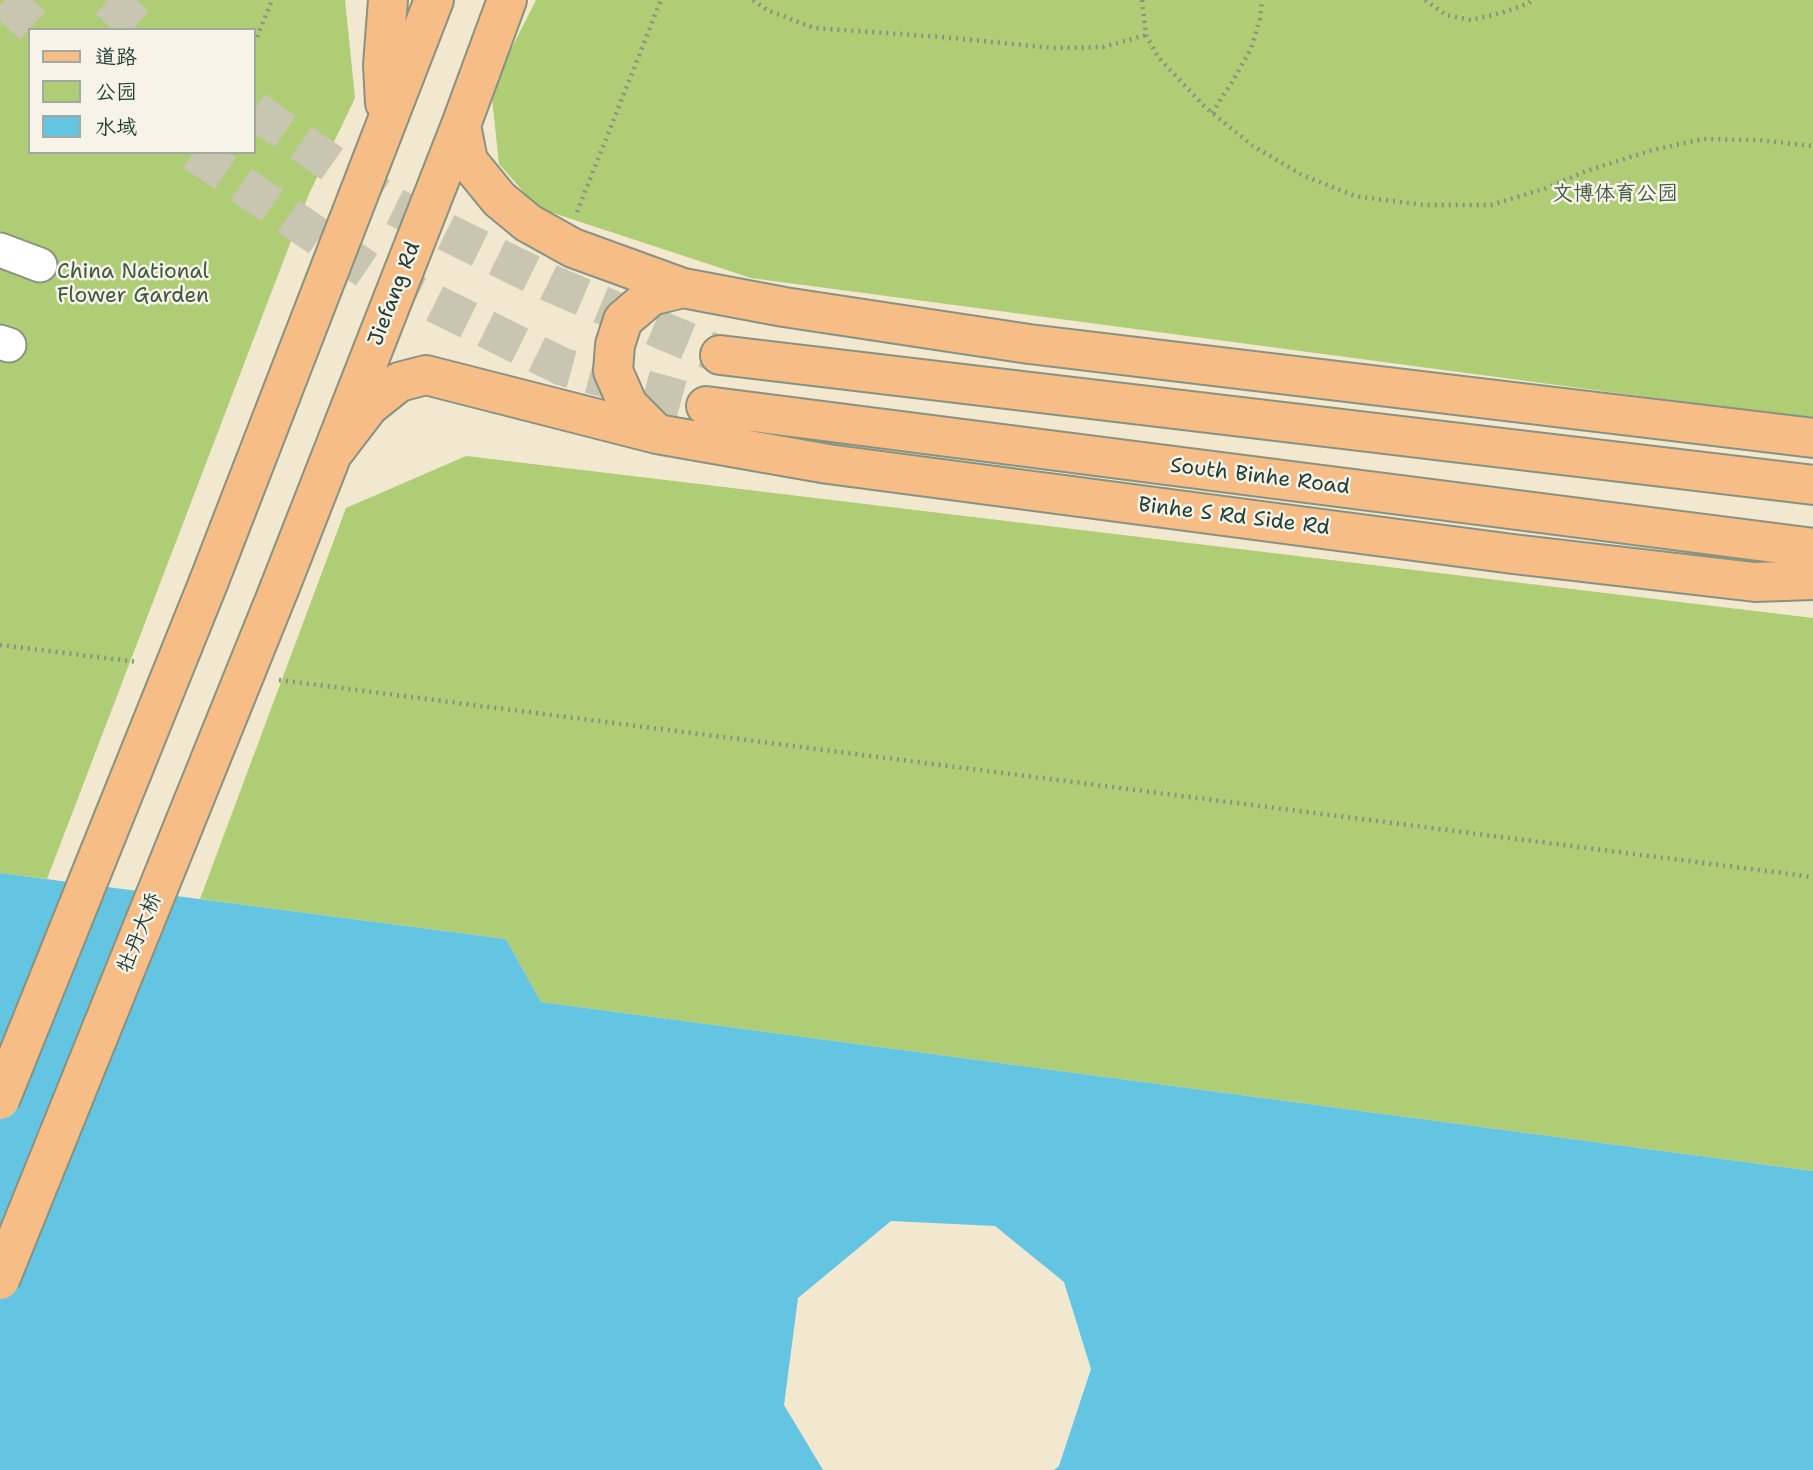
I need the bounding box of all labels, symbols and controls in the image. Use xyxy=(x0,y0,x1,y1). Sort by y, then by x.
legend xyxy=(28,28,256,154)
text: 道路 xyxy=(95,43,137,71)
text: 公园 xyxy=(95,78,137,106)
text: 水域 xyxy=(95,113,137,141)
park label: 文博体育公园 xyxy=(1552,182,1678,208)
street label: Jiefang Rd xyxy=(364,238,426,350)
park label: China National Flower Garden xyxy=(57,260,209,310)
street label: South Binhe Road xyxy=(1169,453,1351,501)
street label: Binhe S Rd Side Rd xyxy=(1137,493,1331,541)
street label: 牡丹大桥 xyxy=(113,889,167,977)

